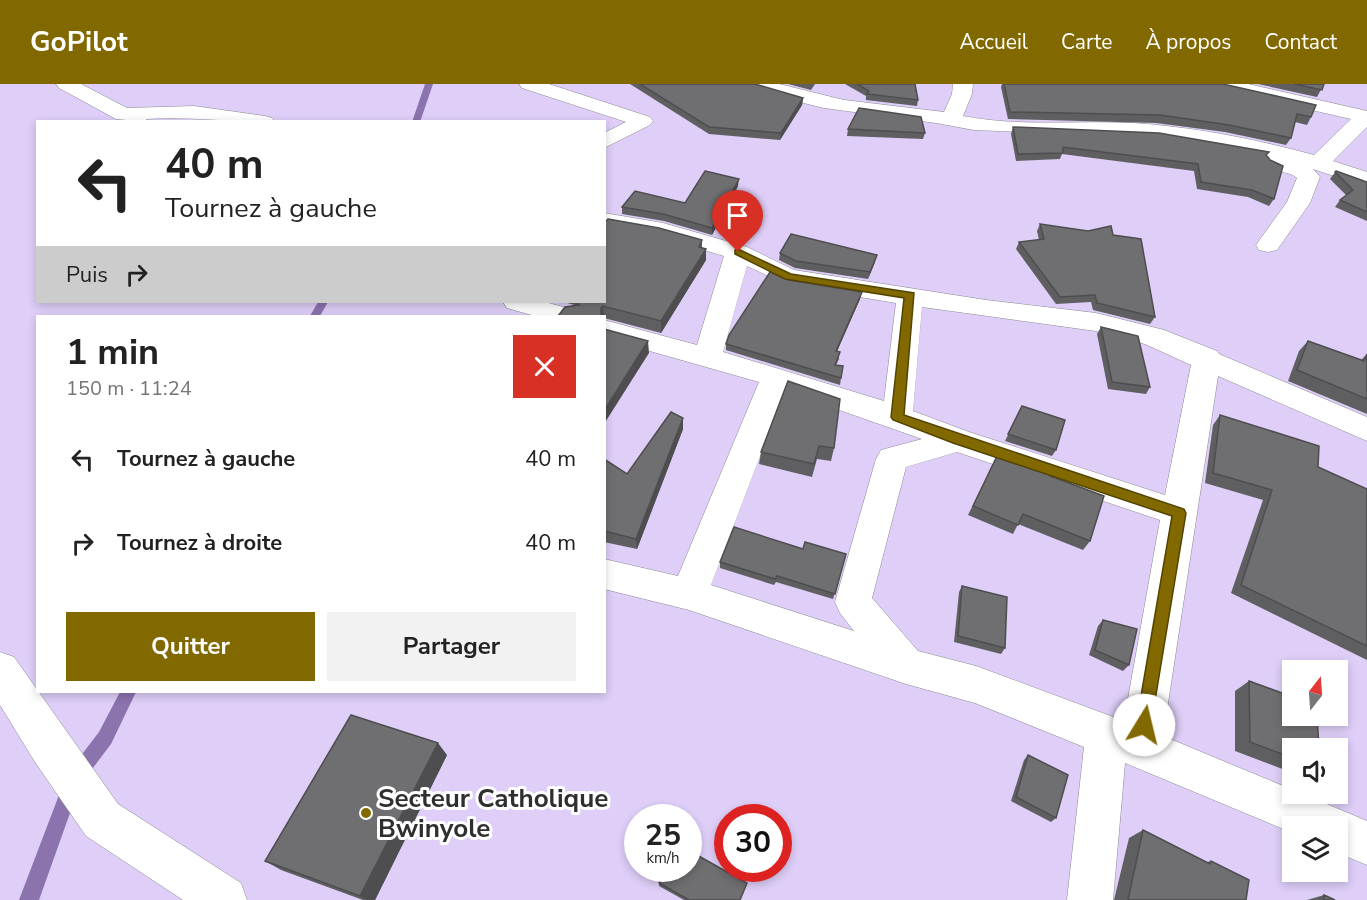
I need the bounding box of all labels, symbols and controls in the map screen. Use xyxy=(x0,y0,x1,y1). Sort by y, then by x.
text: GoPilot xyxy=(30,23,128,61)
text: Accueil xyxy=(959,28,1028,56)
text: Carte xyxy=(1061,28,1112,56)
text: À propos xyxy=(1145,28,1231,56)
text: Contact xyxy=(1264,28,1337,56)
text: 40 m xyxy=(165,136,264,193)
icon: left xyxy=(66,144,144,222)
text: Tournez à gauche xyxy=(165,190,377,227)
pin xyxy=(712,190,763,252)
icon: arrive xyxy=(721,199,754,232)
icon: right xyxy=(120,258,153,291)
text: Puis xyxy=(66,260,108,290)
text: 1 min xyxy=(66,328,159,377)
button: close xyxy=(513,335,576,398)
text: 150 m · 11:24 xyxy=(66,375,192,402)
icon: left xyxy=(66,443,99,476)
text: Tournez à gauche xyxy=(117,444,295,474)
text: 40 m xyxy=(525,444,576,474)
icon: right xyxy=(66,527,99,560)
text: Tournez à droite xyxy=(117,528,282,558)
text: 40 m xyxy=(525,528,576,558)
button: Quitter xyxy=(66,612,315,681)
button: Partager xyxy=(327,612,576,681)
north arrow xyxy=(1282,660,1348,726)
map controls xyxy=(1282,660,1348,882)
position arrow xyxy=(1112,693,1176,757)
button: sound xyxy=(1282,738,1348,804)
place label: Secteur Catholique Bwinyole xyxy=(378,781,608,846)
speed limit sign: 30 xyxy=(714,804,792,882)
marker: Secteur Catholique Bwinyole xyxy=(359,806,373,820)
text: 25 xyxy=(645,815,681,856)
button: layers xyxy=(1282,816,1348,882)
text: km/h xyxy=(646,848,680,868)

